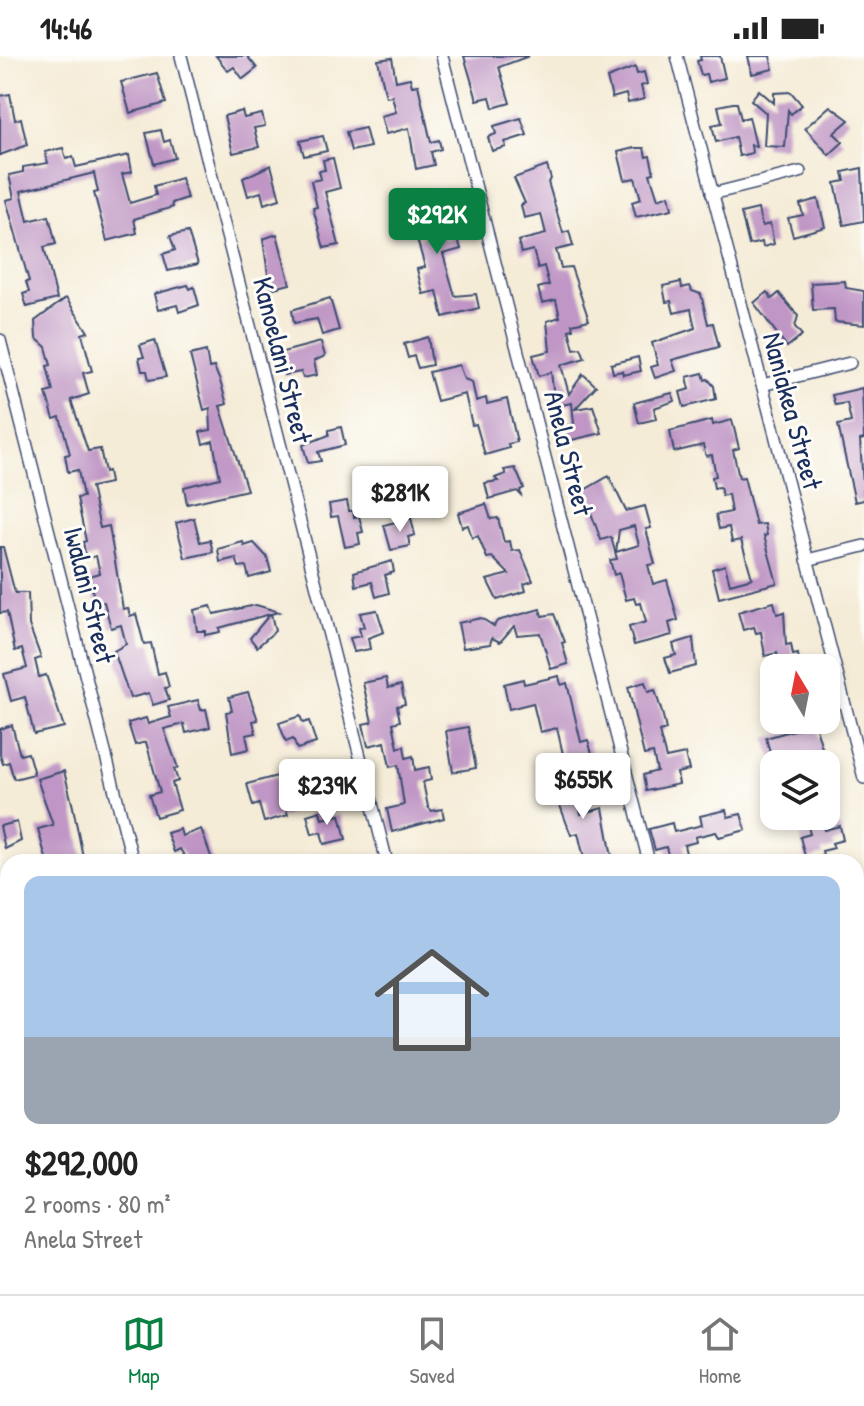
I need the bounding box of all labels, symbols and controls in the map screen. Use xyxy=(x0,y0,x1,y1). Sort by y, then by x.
text: 14:46 xyxy=(40,8,92,48)
pin: $292K xyxy=(381,188,493,256)
text: $292K xyxy=(407,196,467,231)
street label: Kanoelani Street xyxy=(244,273,322,447)
street label: Naniakea Street xyxy=(754,328,832,494)
street label: Anela Street xyxy=(535,387,603,520)
pin: $281K xyxy=(344,466,456,534)
text: $281K xyxy=(370,474,430,509)
street label: Iwalani Street xyxy=(55,523,125,668)
north arrow xyxy=(760,654,840,734)
map controls xyxy=(760,654,840,830)
button: layers xyxy=(760,750,840,830)
pin: $655K xyxy=(527,753,639,821)
pin: $239K xyxy=(271,759,383,827)
text: $655K xyxy=(553,761,613,796)
text: $239K xyxy=(297,767,357,802)
icon: home xyxy=(360,928,504,1072)
text: $292,000 xyxy=(24,1140,138,1186)
text: 2 rooms · 80 m² xyxy=(24,1186,171,1221)
text: Anela Street xyxy=(24,1221,142,1256)
tab: Map xyxy=(122,1312,166,1390)
tab: Saved xyxy=(410,1312,454,1390)
tab: Home xyxy=(698,1312,742,1390)

